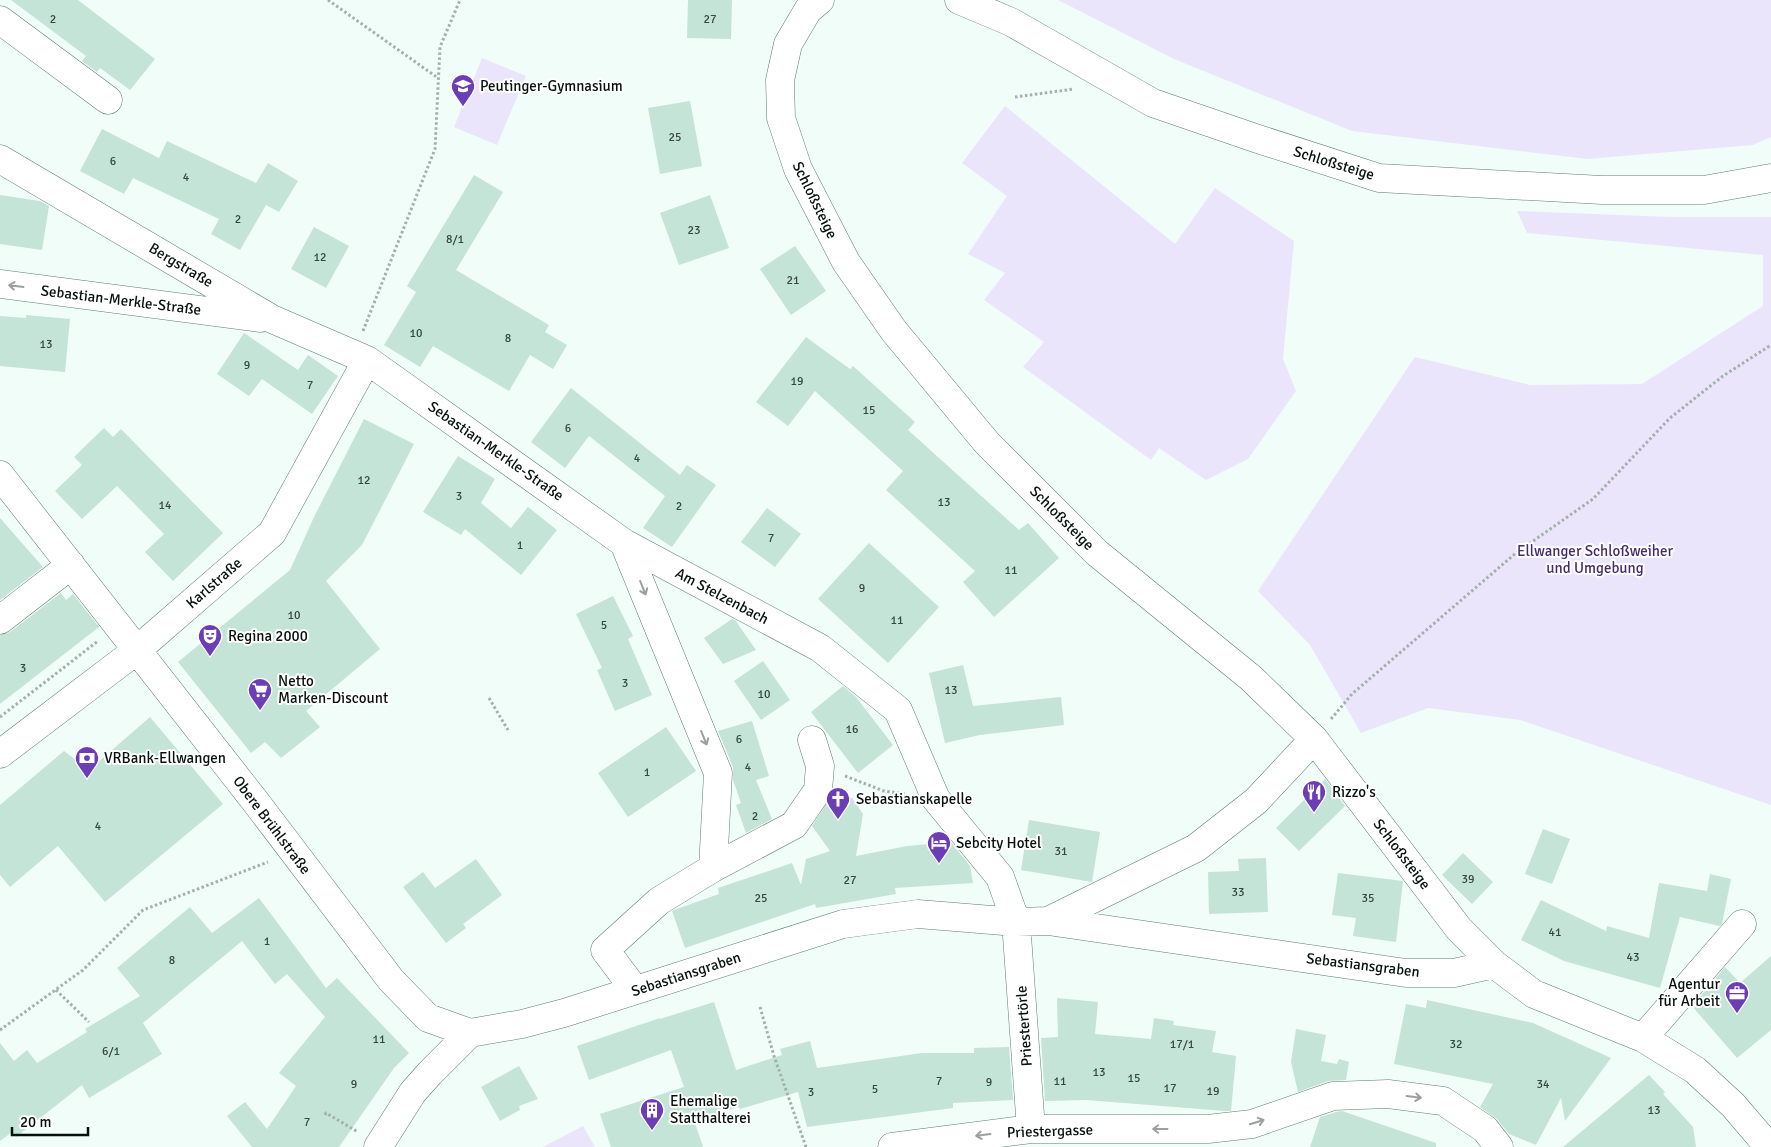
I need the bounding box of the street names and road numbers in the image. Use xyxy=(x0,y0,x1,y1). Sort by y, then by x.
street label: Schloßsteige xyxy=(1291,142,1377,184)
street label: Schloßsteige xyxy=(789,158,841,242)
street label: Bergstraße xyxy=(146,239,216,291)
street label: Sebastian-Merkle-Straße xyxy=(40,281,202,319)
street label: Sebastian-Merkle-Straße xyxy=(425,397,567,505)
street label: Schloßsteige xyxy=(1026,482,1098,554)
street label: Karlstraße xyxy=(182,554,246,612)
street label: Am Stelzenbach xyxy=(672,564,772,628)
street label: Obere Brühlstraße xyxy=(229,772,315,878)
street label: Schloßsteige xyxy=(1370,815,1434,893)
street label: Sebastiansgraben xyxy=(629,948,743,1000)
street label: Sebastiansgraben xyxy=(1305,949,1421,981)
street label: Priestertörle xyxy=(1012,985,1036,1067)
street label: Priestergasse xyxy=(1007,1120,1093,1142)

